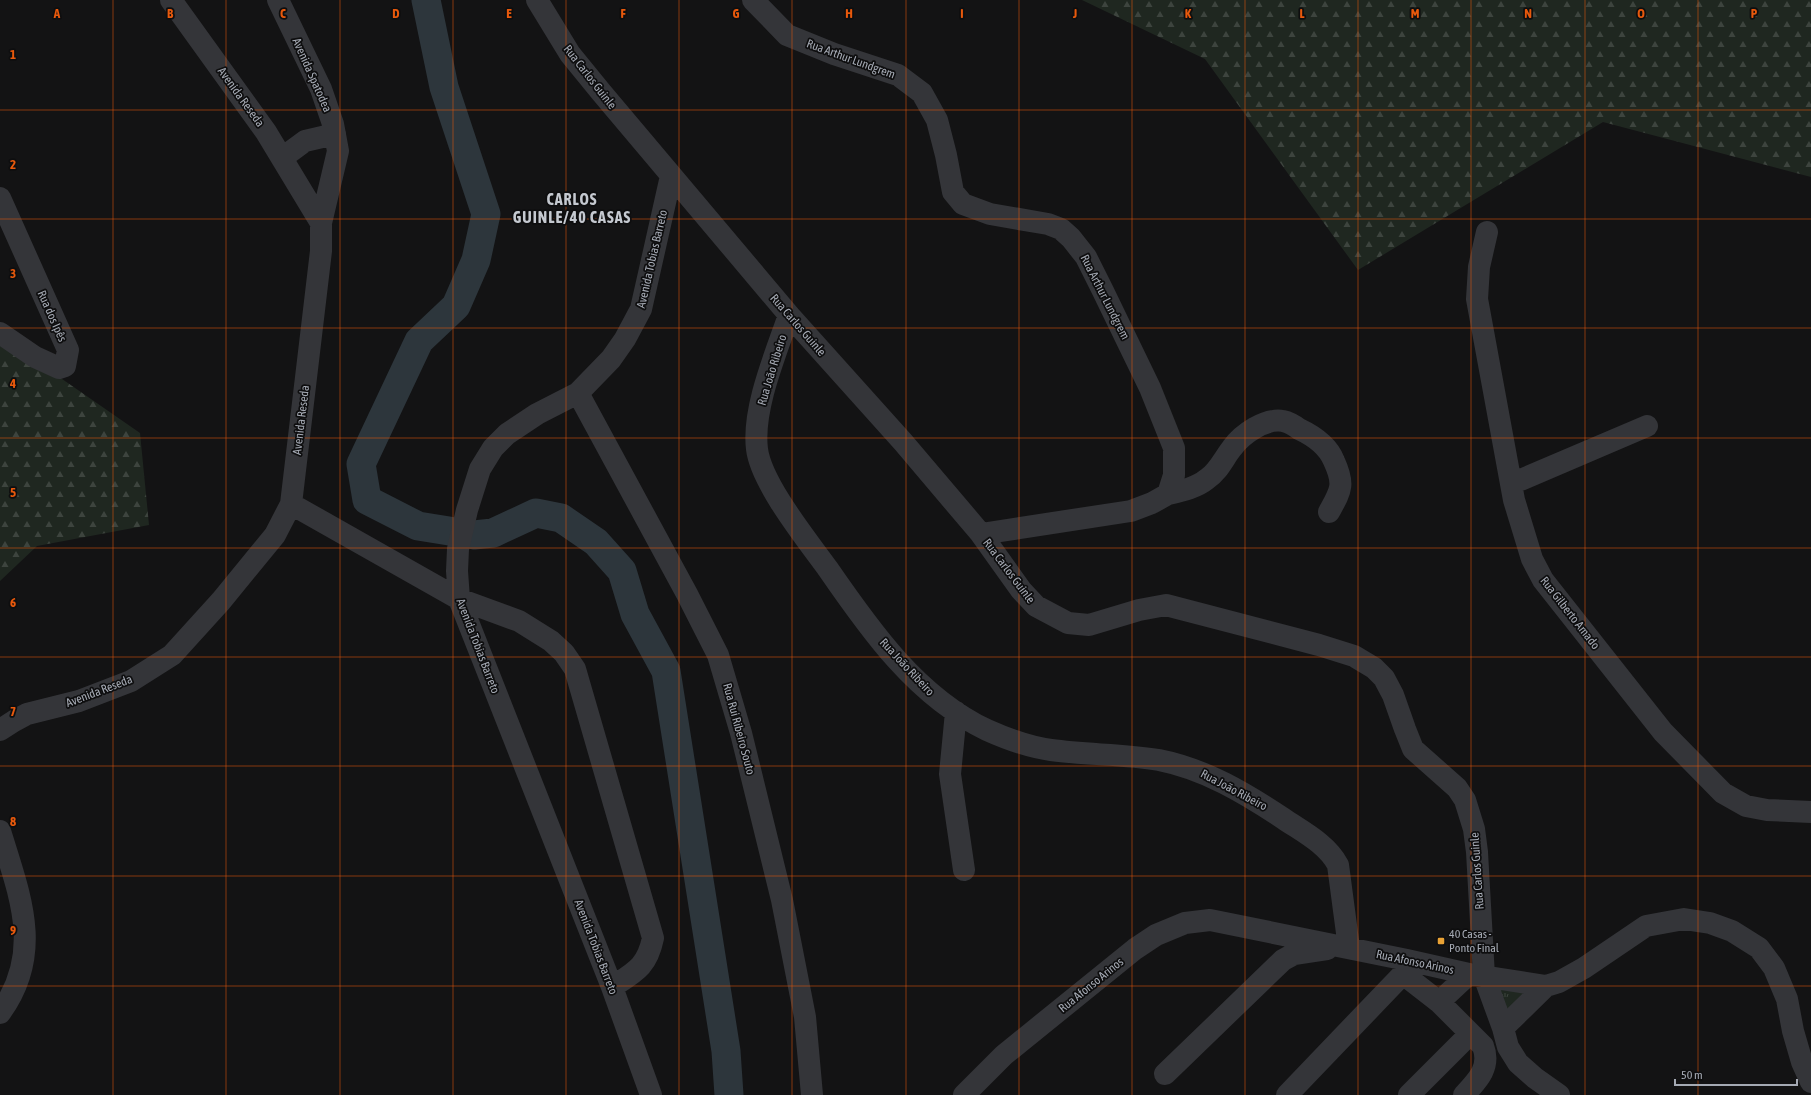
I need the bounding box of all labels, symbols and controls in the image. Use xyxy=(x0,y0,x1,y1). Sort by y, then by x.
text: A xyxy=(53,6,61,21)
text: B xyxy=(167,6,174,21)
text: C xyxy=(280,6,286,21)
text: D xyxy=(392,6,400,21)
text: E xyxy=(506,6,512,21)
text: F xyxy=(620,6,626,21)
text: G xyxy=(733,6,740,21)
text: H xyxy=(845,6,853,21)
text: I xyxy=(960,6,964,21)
text: J xyxy=(1072,6,1077,21)
text: K xyxy=(1185,6,1192,21)
text: L xyxy=(1299,6,1305,21)
text: M xyxy=(1411,6,1420,21)
text: N xyxy=(1524,6,1532,21)
text: O xyxy=(1637,6,1645,21)
text: P xyxy=(1751,6,1758,21)
street label: Avenida Spatodea xyxy=(289,36,335,114)
street label: Rua Arthur Lundgrem xyxy=(805,36,897,82)
street label: Rua Carlos Guinle xyxy=(561,42,619,112)
text: 1 xyxy=(10,47,16,62)
street label: Avenida Reseda xyxy=(215,65,267,129)
text: 2 xyxy=(10,157,16,172)
district label: CARLOS GUINLE/40 CASAS xyxy=(513,190,631,226)
street label: Avenida Tobias Barreto xyxy=(634,208,670,310)
street label: Rua Arthur Lundgrem xyxy=(1078,252,1132,342)
text: 3 xyxy=(10,266,16,281)
street label: Rua dos Ipês xyxy=(34,288,70,344)
street label: Rua Carlos Guinle xyxy=(767,291,829,359)
street label: Rua João Ribeiro xyxy=(755,333,789,407)
text: 4 xyxy=(9,376,16,391)
street label: Avenida Reseda xyxy=(290,384,312,456)
text: 5 xyxy=(10,485,16,500)
street label: Rua Carlos Guinle xyxy=(980,536,1038,606)
street label: Rua Gilberto Amado xyxy=(1537,574,1603,652)
text: 6 xyxy=(10,595,16,610)
street label: Avenida Tobias Barreto xyxy=(453,597,503,696)
street label: Rua João Ribeiro xyxy=(877,635,937,699)
street label: Avenida Reseda xyxy=(64,672,134,710)
street label: Rua Rui Ribeiro Souto xyxy=(720,682,758,777)
text: 7 xyxy=(10,704,16,719)
street label: Rua João Ribeiro xyxy=(1198,767,1270,814)
text: 8 xyxy=(10,814,16,829)
street label: Rua Carlos Guinle xyxy=(1467,832,1487,910)
street label: Avenida Tobias Barreto xyxy=(571,898,621,997)
text: 9 xyxy=(10,923,16,938)
place label: 40 Casas - Ponto Final xyxy=(1449,927,1500,955)
marker: 40 Casas - Ponto Final xyxy=(1436,936,1446,946)
street label: Rua Afonso Arinos xyxy=(1375,947,1455,977)
street label: Rua Afonso Arinos xyxy=(1056,955,1126,1015)
scale bar xyxy=(1675,1061,1797,1087)
text: 50 m xyxy=(1681,1068,1703,1082)

